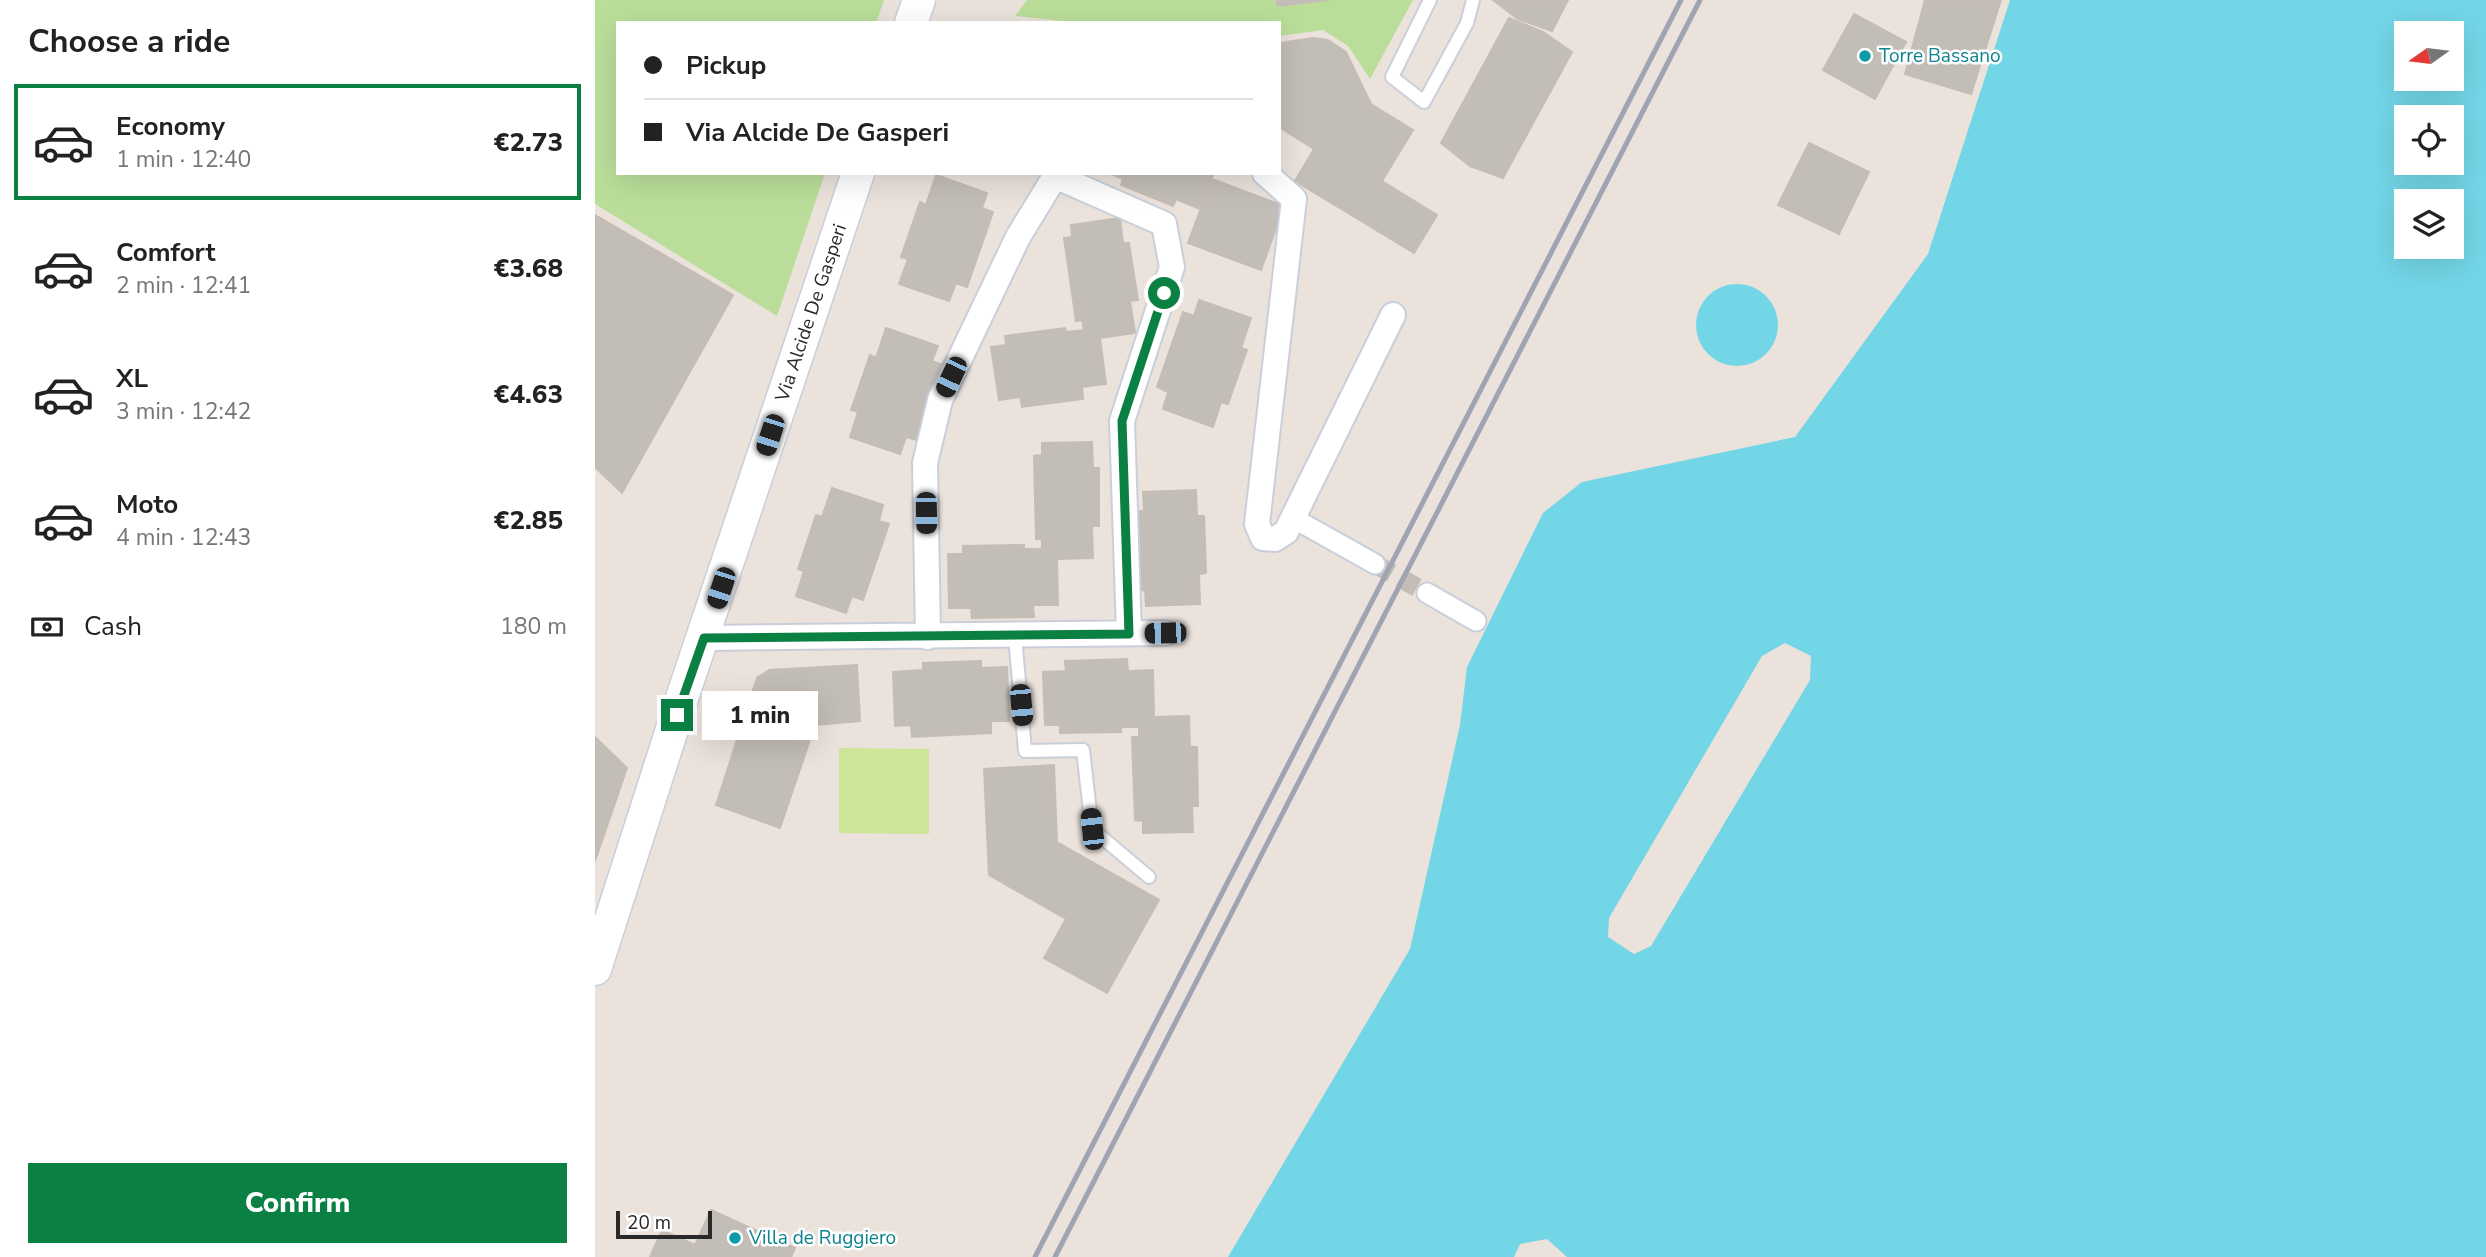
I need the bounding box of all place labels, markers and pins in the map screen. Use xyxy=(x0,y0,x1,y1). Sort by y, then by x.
place label: Torre Bassano xyxy=(1879,43,2001,69)
marker: Torre Bassano xyxy=(1857,48,1873,64)
place label: Villa de Ruggiero xyxy=(748,1225,896,1251)
marker: Villa de Ruggiero xyxy=(727,1230,743,1246)

